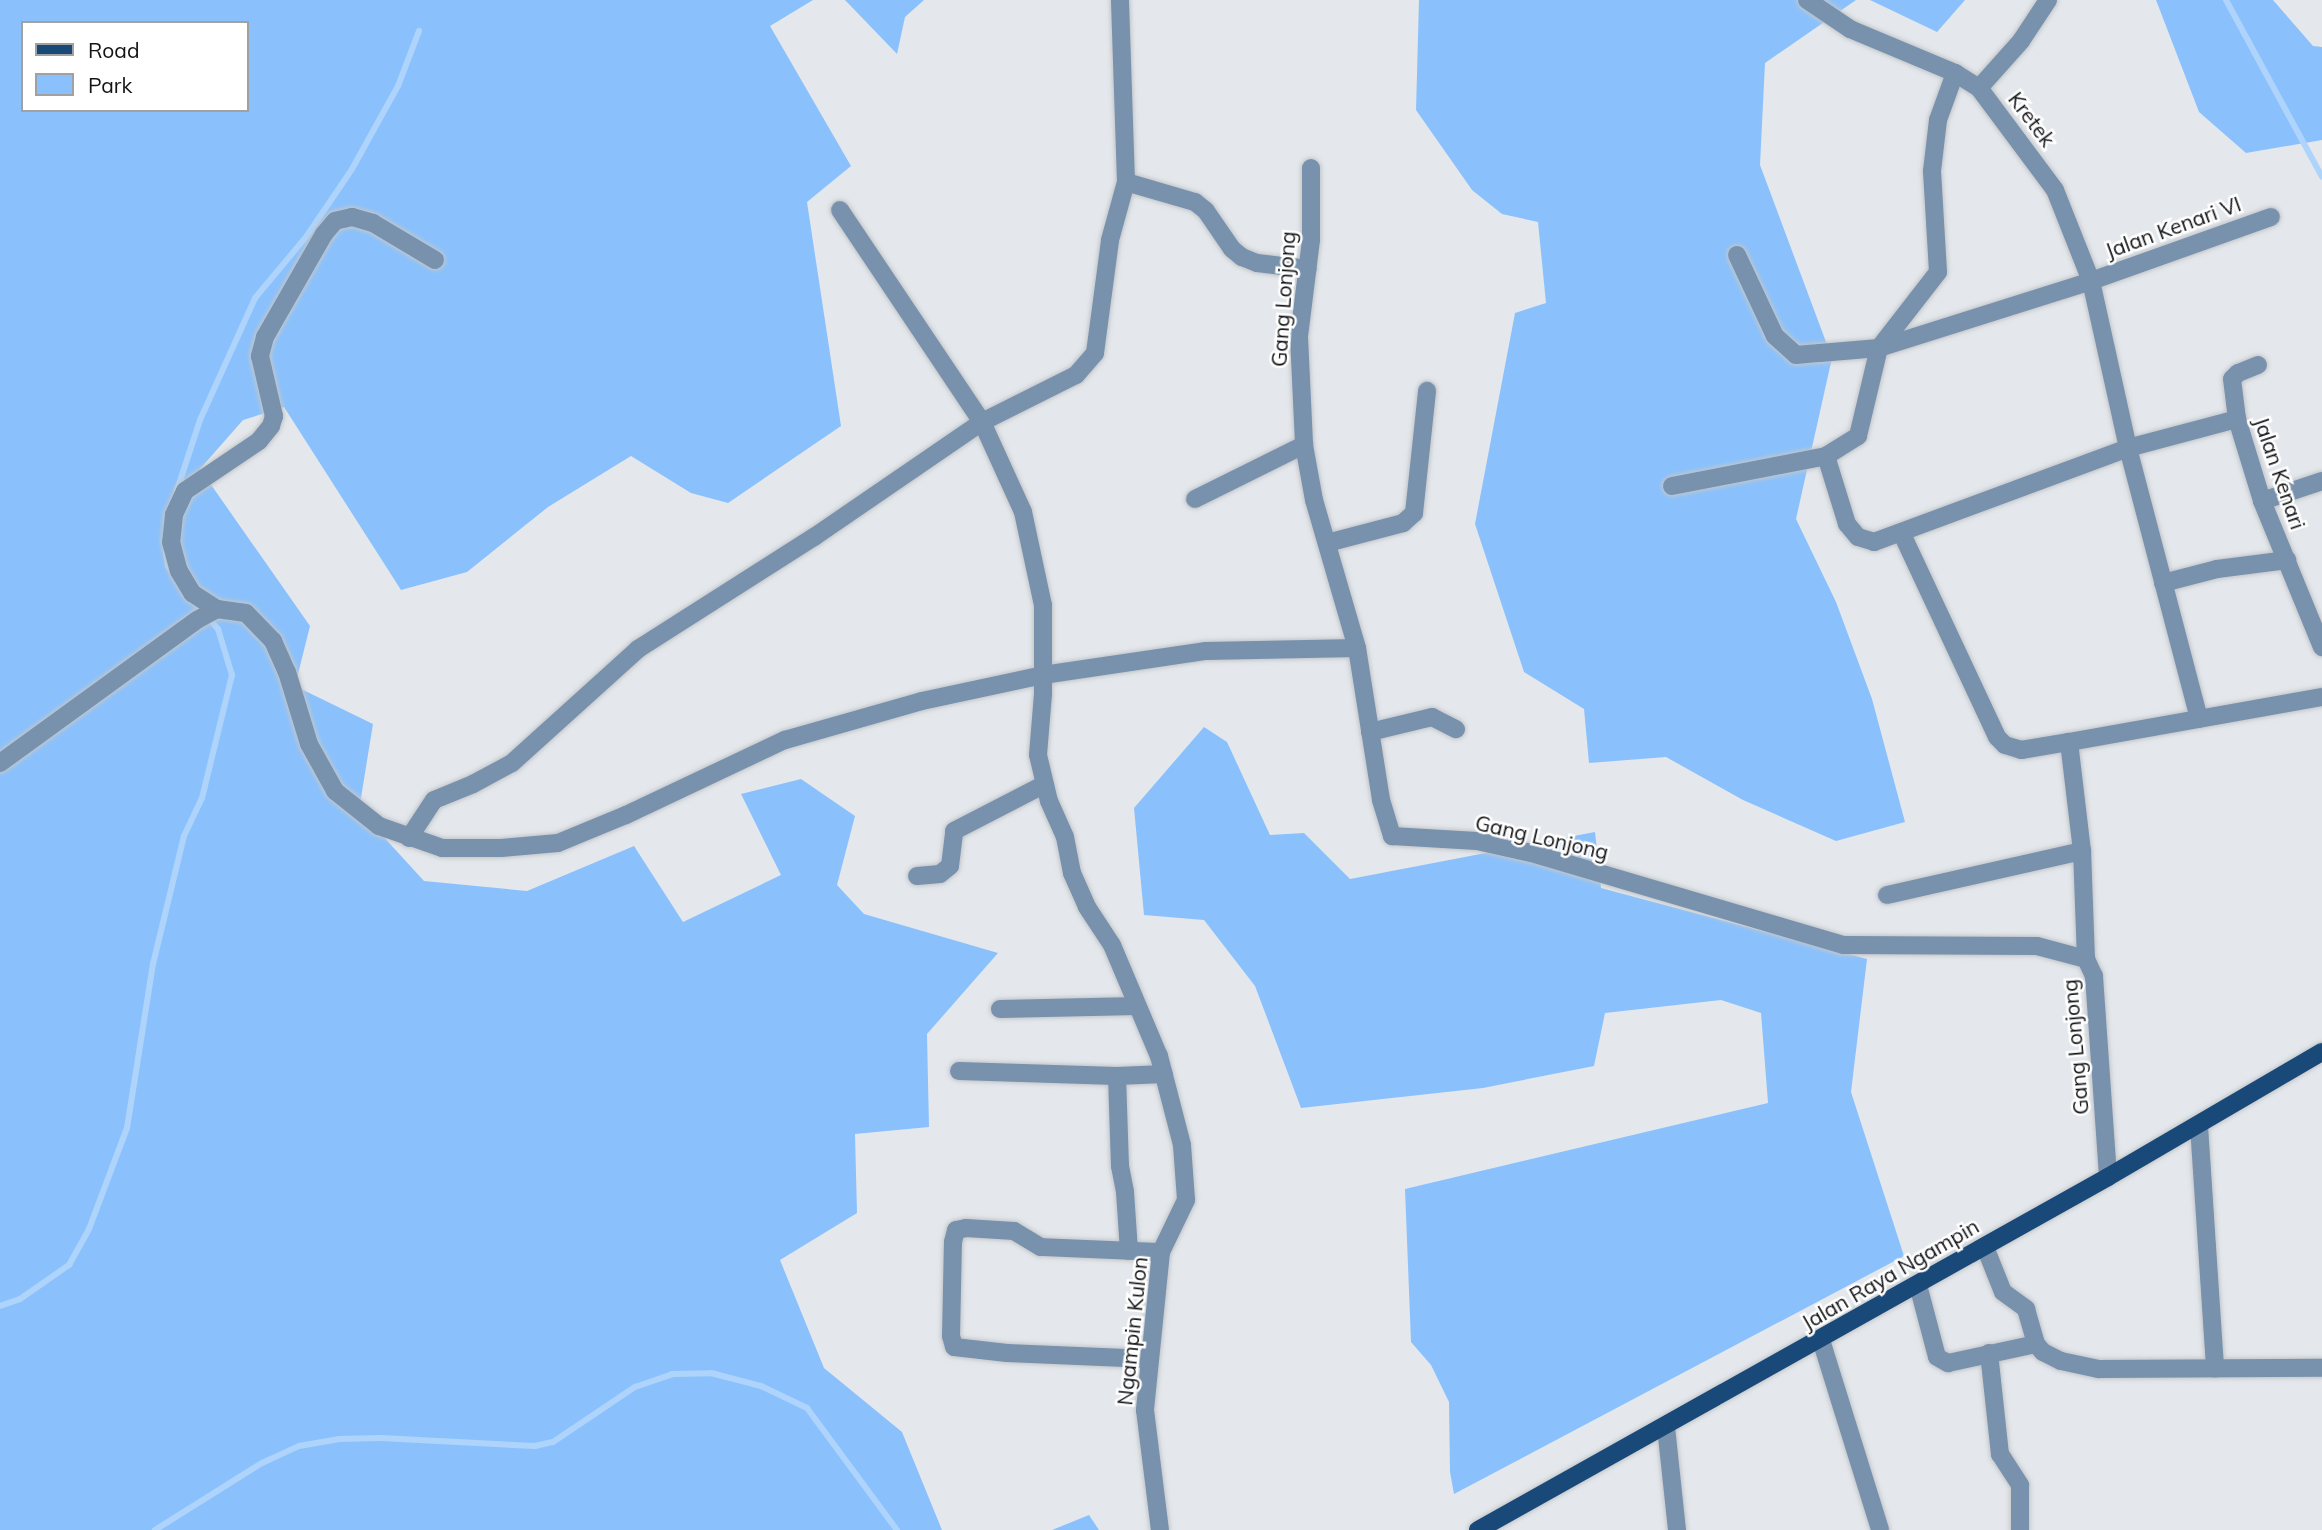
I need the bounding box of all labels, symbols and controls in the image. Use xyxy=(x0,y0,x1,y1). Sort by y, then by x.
legend xyxy=(21,21,248,112)
text: Road xyxy=(88,37,139,63)
text: Park xyxy=(88,72,132,98)
street label: Kretek xyxy=(2003,87,2061,151)
street label: Jalan Kenari VI xyxy=(2102,191,2244,263)
street label: Gang Lonjong xyxy=(1266,230,1300,368)
street label: Jalan Kenari xyxy=(2249,414,2311,532)
street label: Gang Lonjong xyxy=(1473,809,1611,865)
street label: Gang Lonjong xyxy=(2057,978,2093,1116)
street label: Jalan Raya Ngampin xyxy=(1797,1213,1983,1335)
street label: Ngampin Kulon xyxy=(1112,1255,1152,1407)

